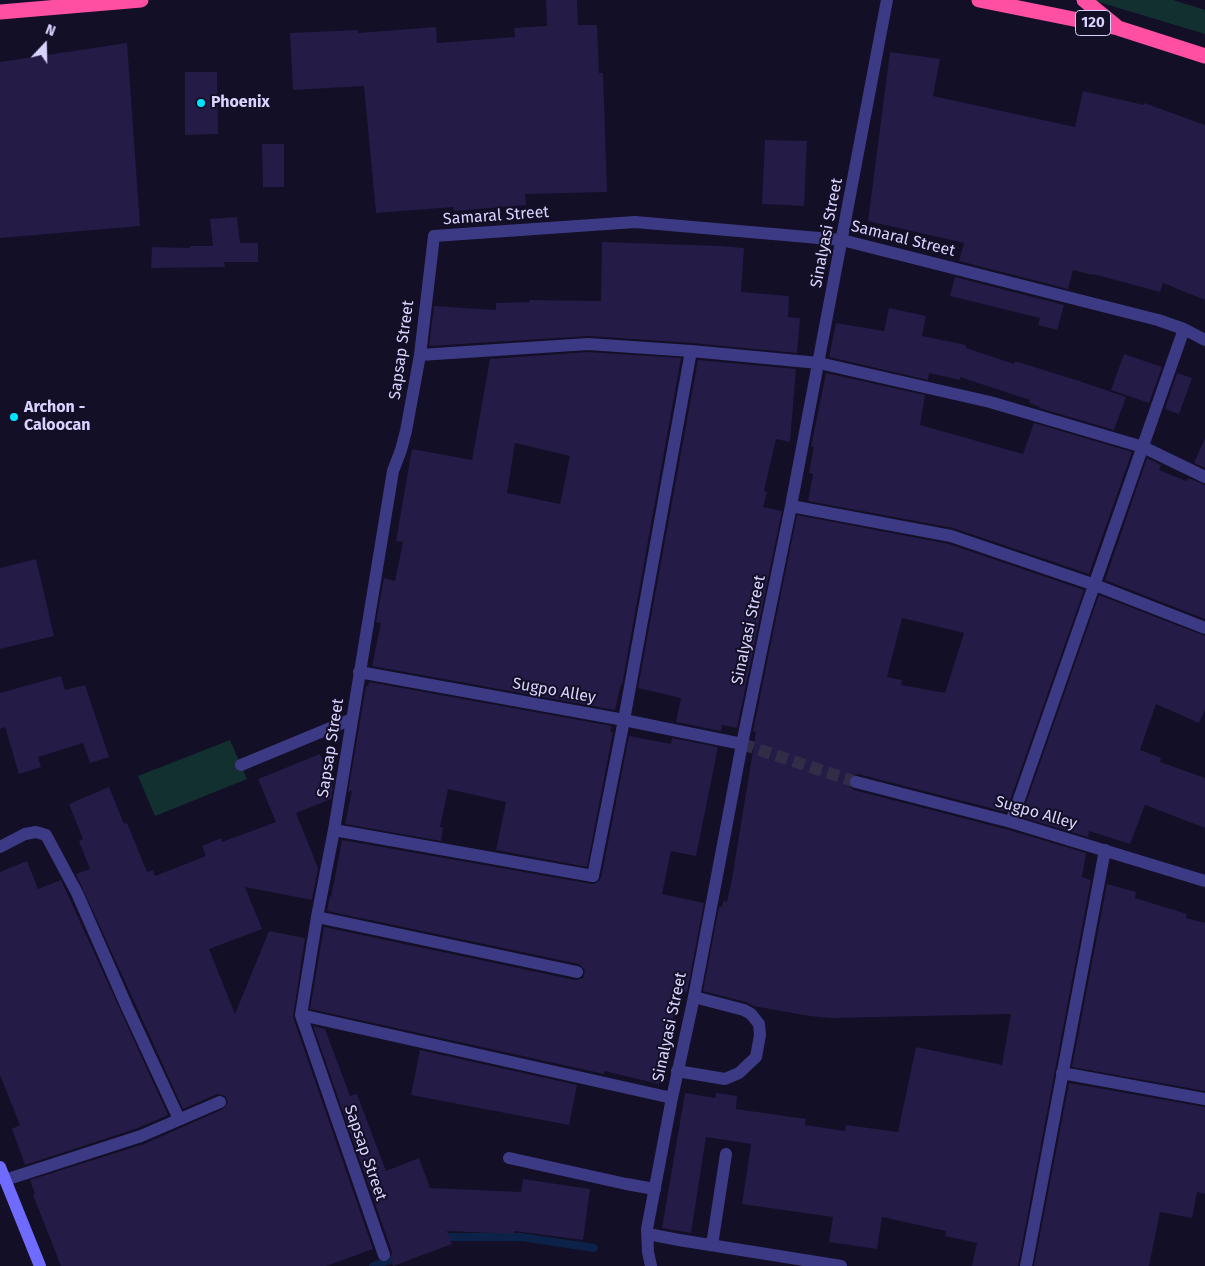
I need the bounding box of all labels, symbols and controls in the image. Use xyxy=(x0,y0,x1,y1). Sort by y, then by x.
road number: 120 xyxy=(1076,10,1110,36)
north arrow xyxy=(20,20,70,70)
text: N xyxy=(43,21,58,40)
place label: Phoenix xyxy=(211,93,270,113)
marker: Phoenix xyxy=(195,97,207,109)
street label: Sinalyasi Street xyxy=(807,176,847,290)
street label: Samaral Street xyxy=(442,203,550,229)
street label: Samaral Street xyxy=(849,217,957,261)
street label: Sapsap Street xyxy=(386,299,418,401)
place label: Archon - Caloocan xyxy=(24,398,91,436)
marker: Archon - Caloocan xyxy=(8,411,20,423)
street label: Sinalyasi Street xyxy=(728,573,770,687)
street label: Sugpo Alley xyxy=(511,674,597,708)
street label: Sapsap Street xyxy=(314,697,348,799)
street label: Sugpo Alley xyxy=(993,792,1079,834)
street label: Sinalyasi Street xyxy=(649,970,691,1084)
street label: Sapsap Street xyxy=(340,1103,390,1203)

